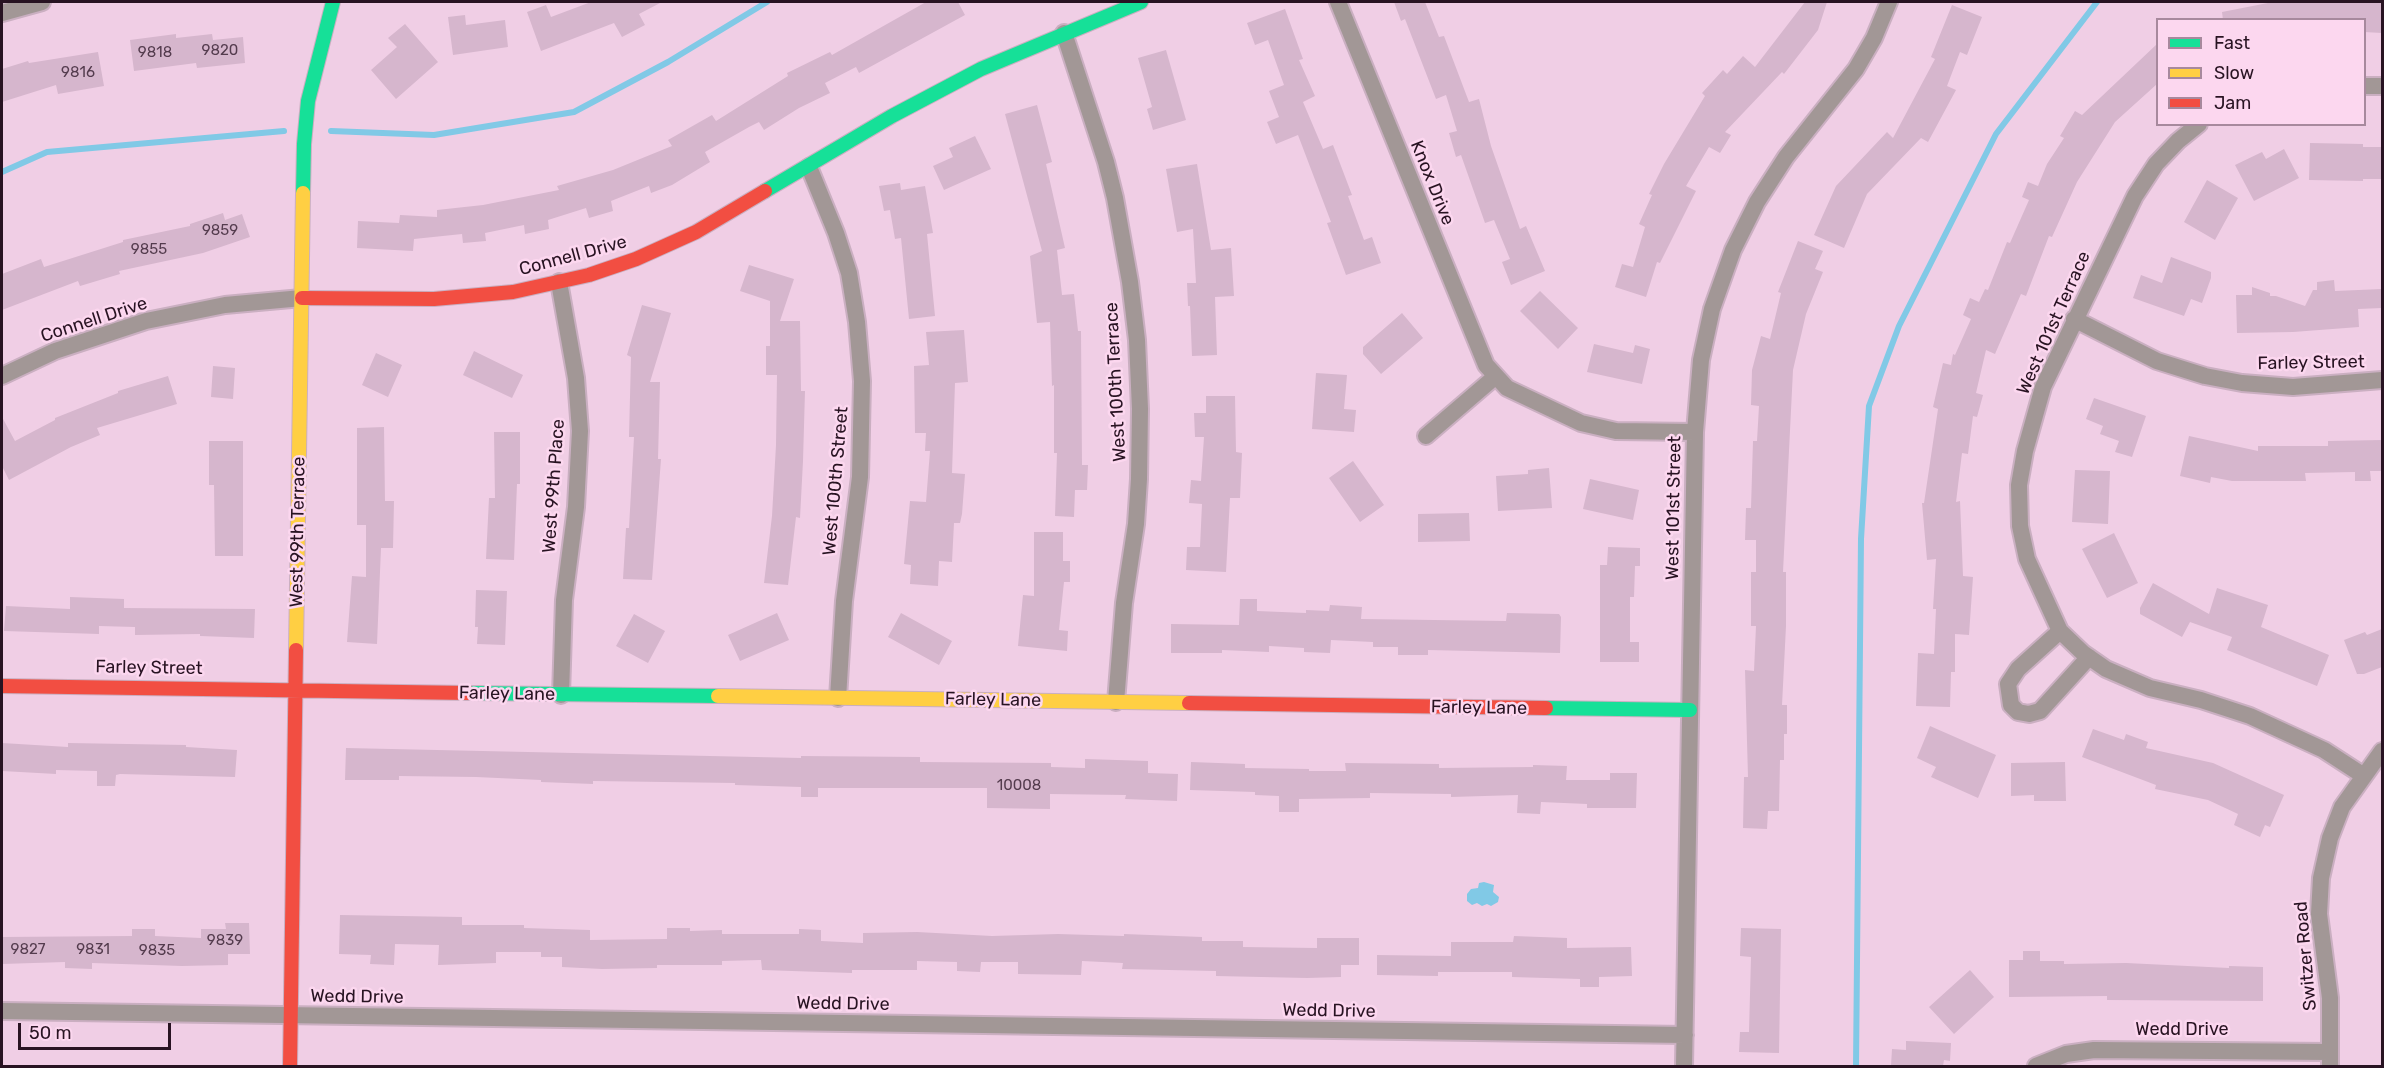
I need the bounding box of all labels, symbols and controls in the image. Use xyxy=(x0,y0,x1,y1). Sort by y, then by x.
legend xyxy=(2156,18,2366,126)
text: Fast xyxy=(2214,32,2250,54)
house number: 9820 xyxy=(202,42,238,60)
house number: 9818 xyxy=(138,44,172,62)
text: Slow xyxy=(2214,62,2254,84)
house number: 9816 xyxy=(61,64,95,82)
text: Jam xyxy=(2214,92,2251,114)
street label: Knox Drive xyxy=(1405,138,1459,228)
house number: 9859 xyxy=(202,222,238,240)
street label: Connell Drive xyxy=(517,231,629,281)
house number: 9855 xyxy=(131,241,167,259)
street label: West 101st Terrace xyxy=(2013,248,2095,398)
street label: Connell Drive xyxy=(38,293,150,347)
street label: West 100th Terrace xyxy=(1101,302,1131,462)
street label: Farley Street xyxy=(2257,351,2365,375)
street label: West 100th Street xyxy=(819,405,853,557)
street label: West 99th Place xyxy=(539,418,569,554)
street label: West 101st Street xyxy=(1662,436,1686,580)
street label: West 99th Terrace xyxy=(286,456,310,608)
street label: Farley Street xyxy=(95,656,203,680)
street label: Farley Lane xyxy=(459,682,555,706)
street label: Farley Lane xyxy=(945,688,1041,712)
street label: Farley Lane xyxy=(1431,696,1527,720)
house number: 10008 xyxy=(997,777,1041,795)
street label: Switzer Road xyxy=(2290,900,2322,1012)
house number: 9839 xyxy=(207,932,243,950)
house number: 9827 xyxy=(11,941,45,959)
house number: 9831 xyxy=(76,941,110,959)
house number: 9835 xyxy=(139,942,175,960)
street label: Wedd Drive xyxy=(310,985,404,1009)
street label: Wedd Drive xyxy=(796,992,890,1016)
street label: Wedd Drive xyxy=(1282,999,1376,1023)
scale bar xyxy=(21,1011,174,1049)
street label: Wedd Drive xyxy=(2135,1019,2229,1041)
text: 50 m xyxy=(29,1022,72,1044)

